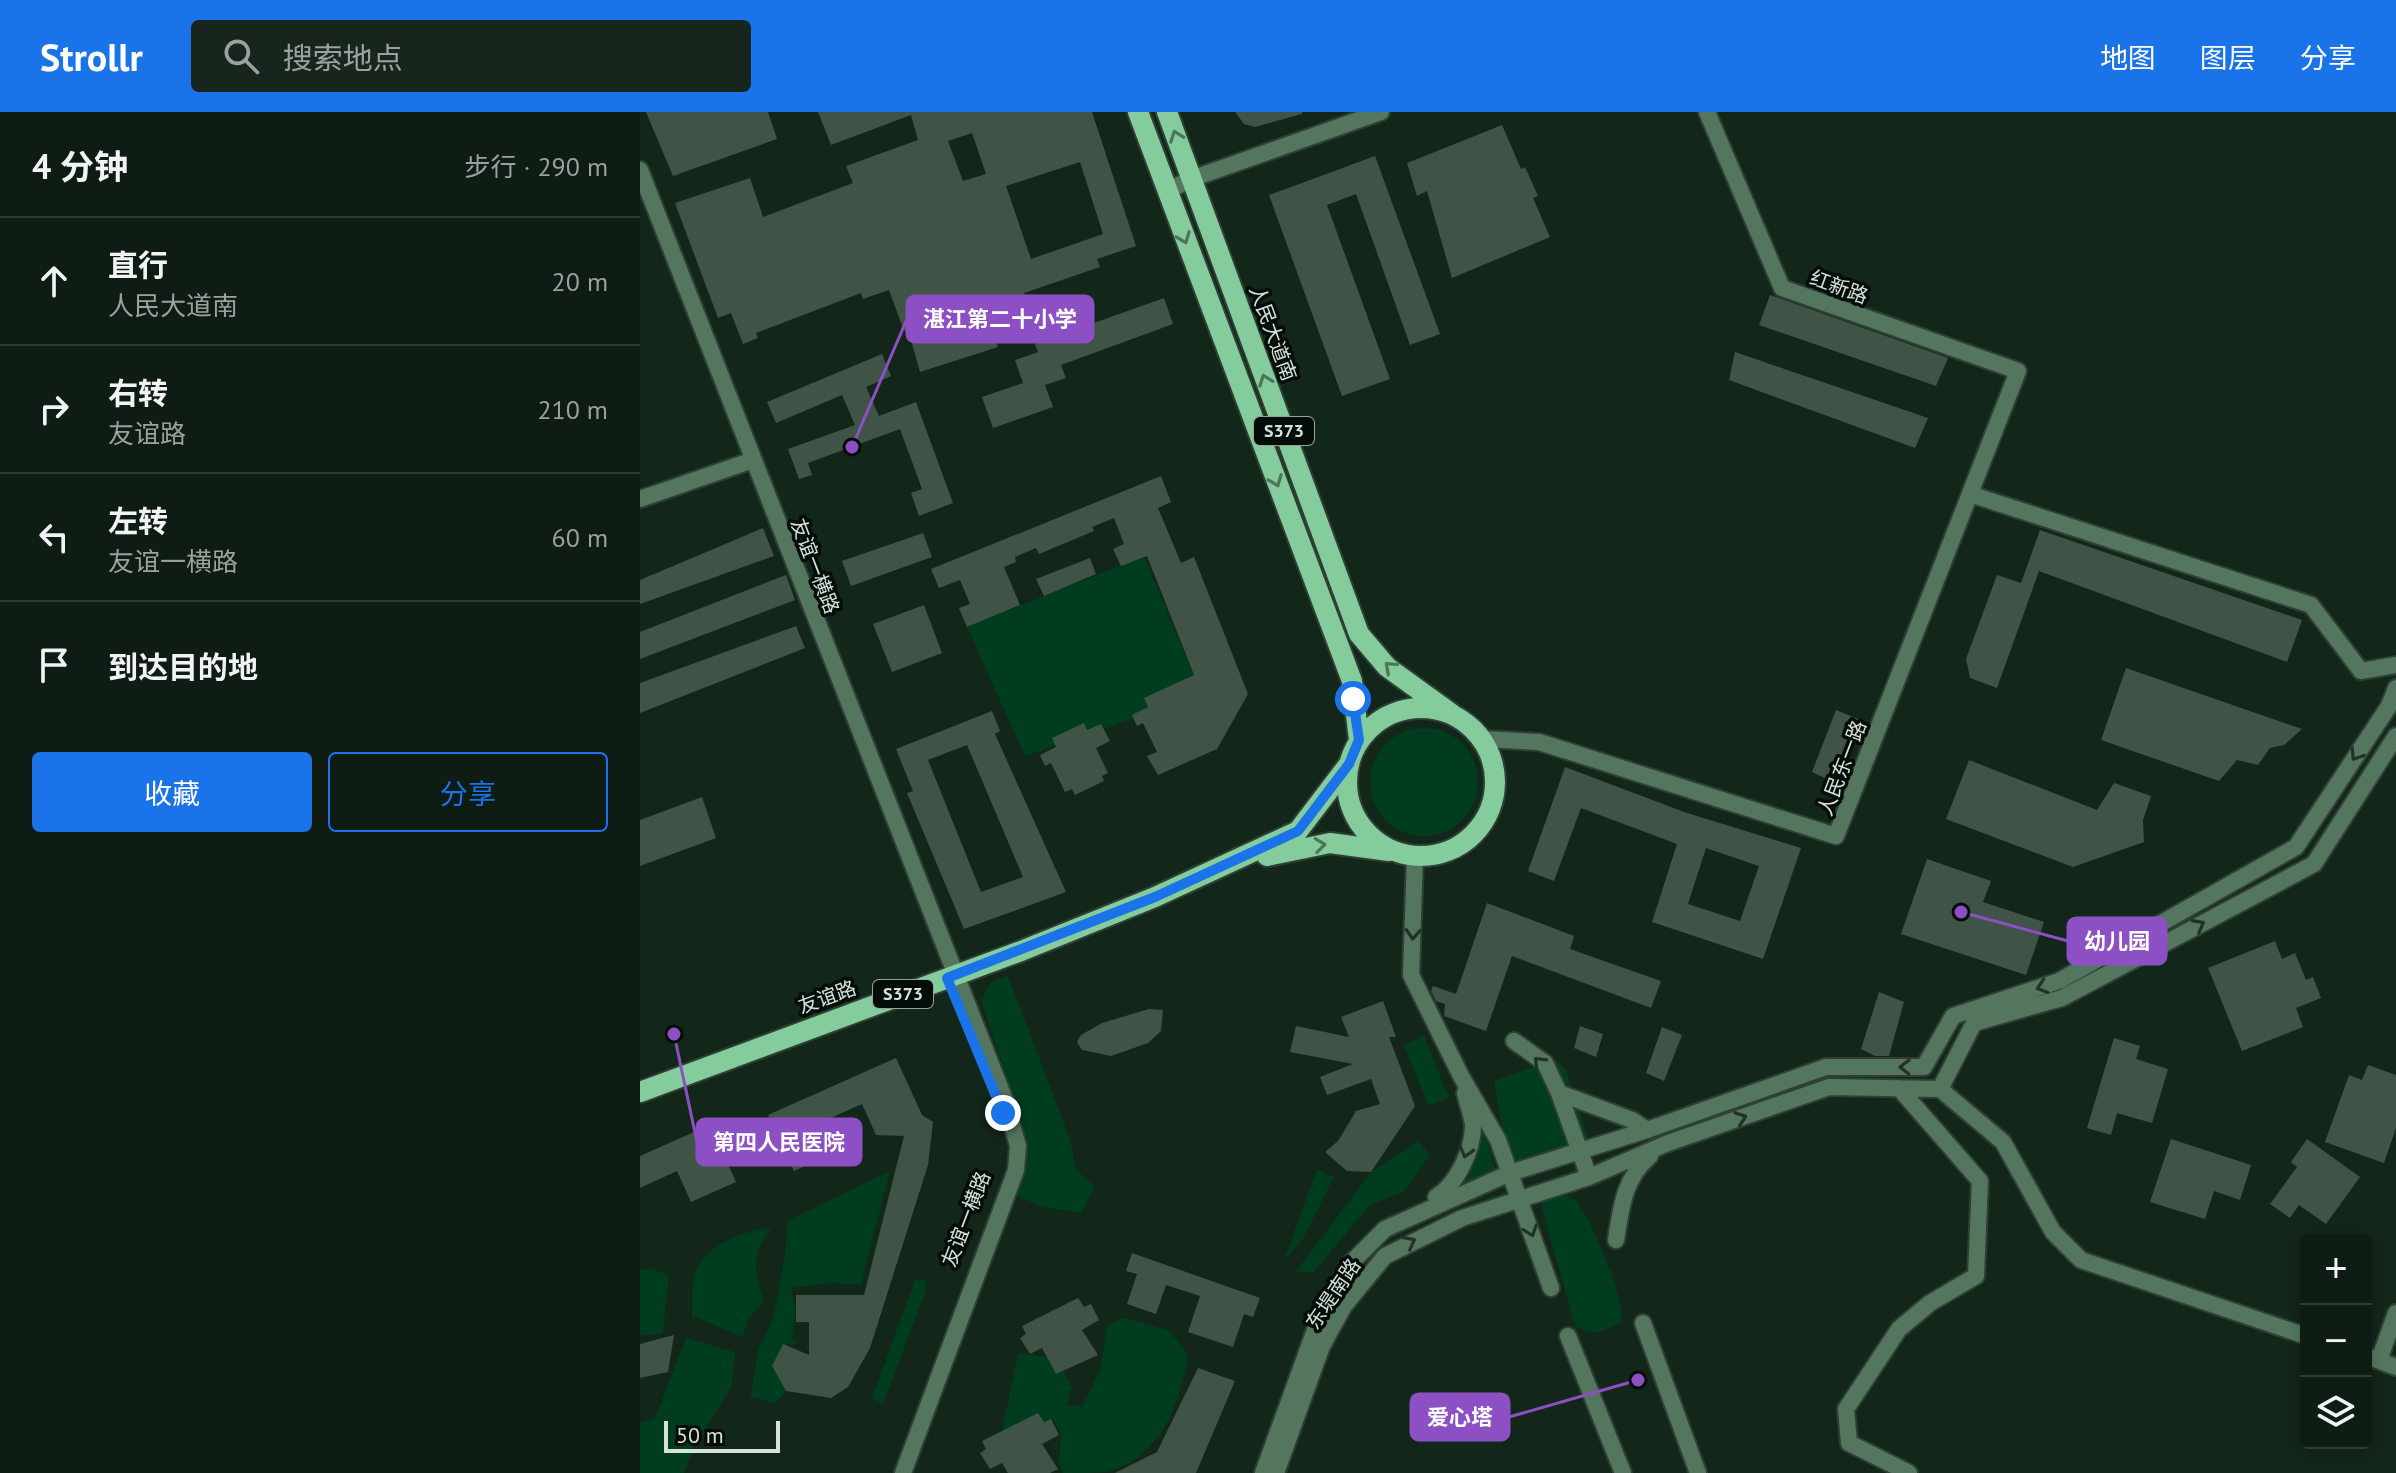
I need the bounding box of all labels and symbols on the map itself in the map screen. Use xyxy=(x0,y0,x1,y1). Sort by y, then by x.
one-way arrow xyxy=(1169,130,1186,144)
one-way arrow xyxy=(1174,230,1191,244)
street label: 红新路 xyxy=(1806,265,1872,309)
street label: 人民大道南 xyxy=(1244,282,1302,384)
callout: 湛江第二十小学 xyxy=(907,296,1093,342)
text: 湛江第二十小学 xyxy=(923,305,1077,333)
one-way arrow xyxy=(1258,374,1275,388)
road number: S373 xyxy=(1254,417,1314,445)
one-way arrow xyxy=(1266,473,1282,487)
street label: 友谊一横路 xyxy=(785,515,845,617)
one-way arrow xyxy=(1384,662,1399,677)
route start xyxy=(1335,681,1371,717)
street label: 人民东一路 xyxy=(1812,717,1872,819)
one-way arrow xyxy=(2351,747,2366,761)
one-way arrow xyxy=(1313,836,1326,853)
callout: 幼儿园 xyxy=(2068,918,2166,964)
one-way arrow xyxy=(2190,920,2205,935)
text: 幼儿园 xyxy=(2084,927,2150,955)
one-way arrow xyxy=(1404,928,1421,941)
street label: 友谊路 xyxy=(794,975,860,1019)
one-way arrow xyxy=(2036,977,2050,993)
road number: S373 xyxy=(873,980,933,1008)
one-way arrow xyxy=(1534,1056,1549,1071)
one-way arrow xyxy=(1898,1058,1911,1076)
route end xyxy=(985,1095,1021,1131)
one-way arrow xyxy=(1733,1111,1747,1127)
callout: 第四人民医院 xyxy=(697,1119,861,1165)
text: 第四人民医院 xyxy=(713,1128,845,1156)
one-way arrow xyxy=(1458,1144,1475,1158)
street label: 友谊一横路 xyxy=(936,1168,996,1270)
one-way arrow xyxy=(1521,1223,1537,1237)
one-way arrow xyxy=(1401,1237,1416,1252)
street label: 东堤南路 xyxy=(1300,1254,1366,1334)
callout: 爱心塔 xyxy=(1411,1394,1509,1440)
text: 爱心塔 xyxy=(1427,1403,1493,1431)
scale bar xyxy=(664,1417,780,1453)

